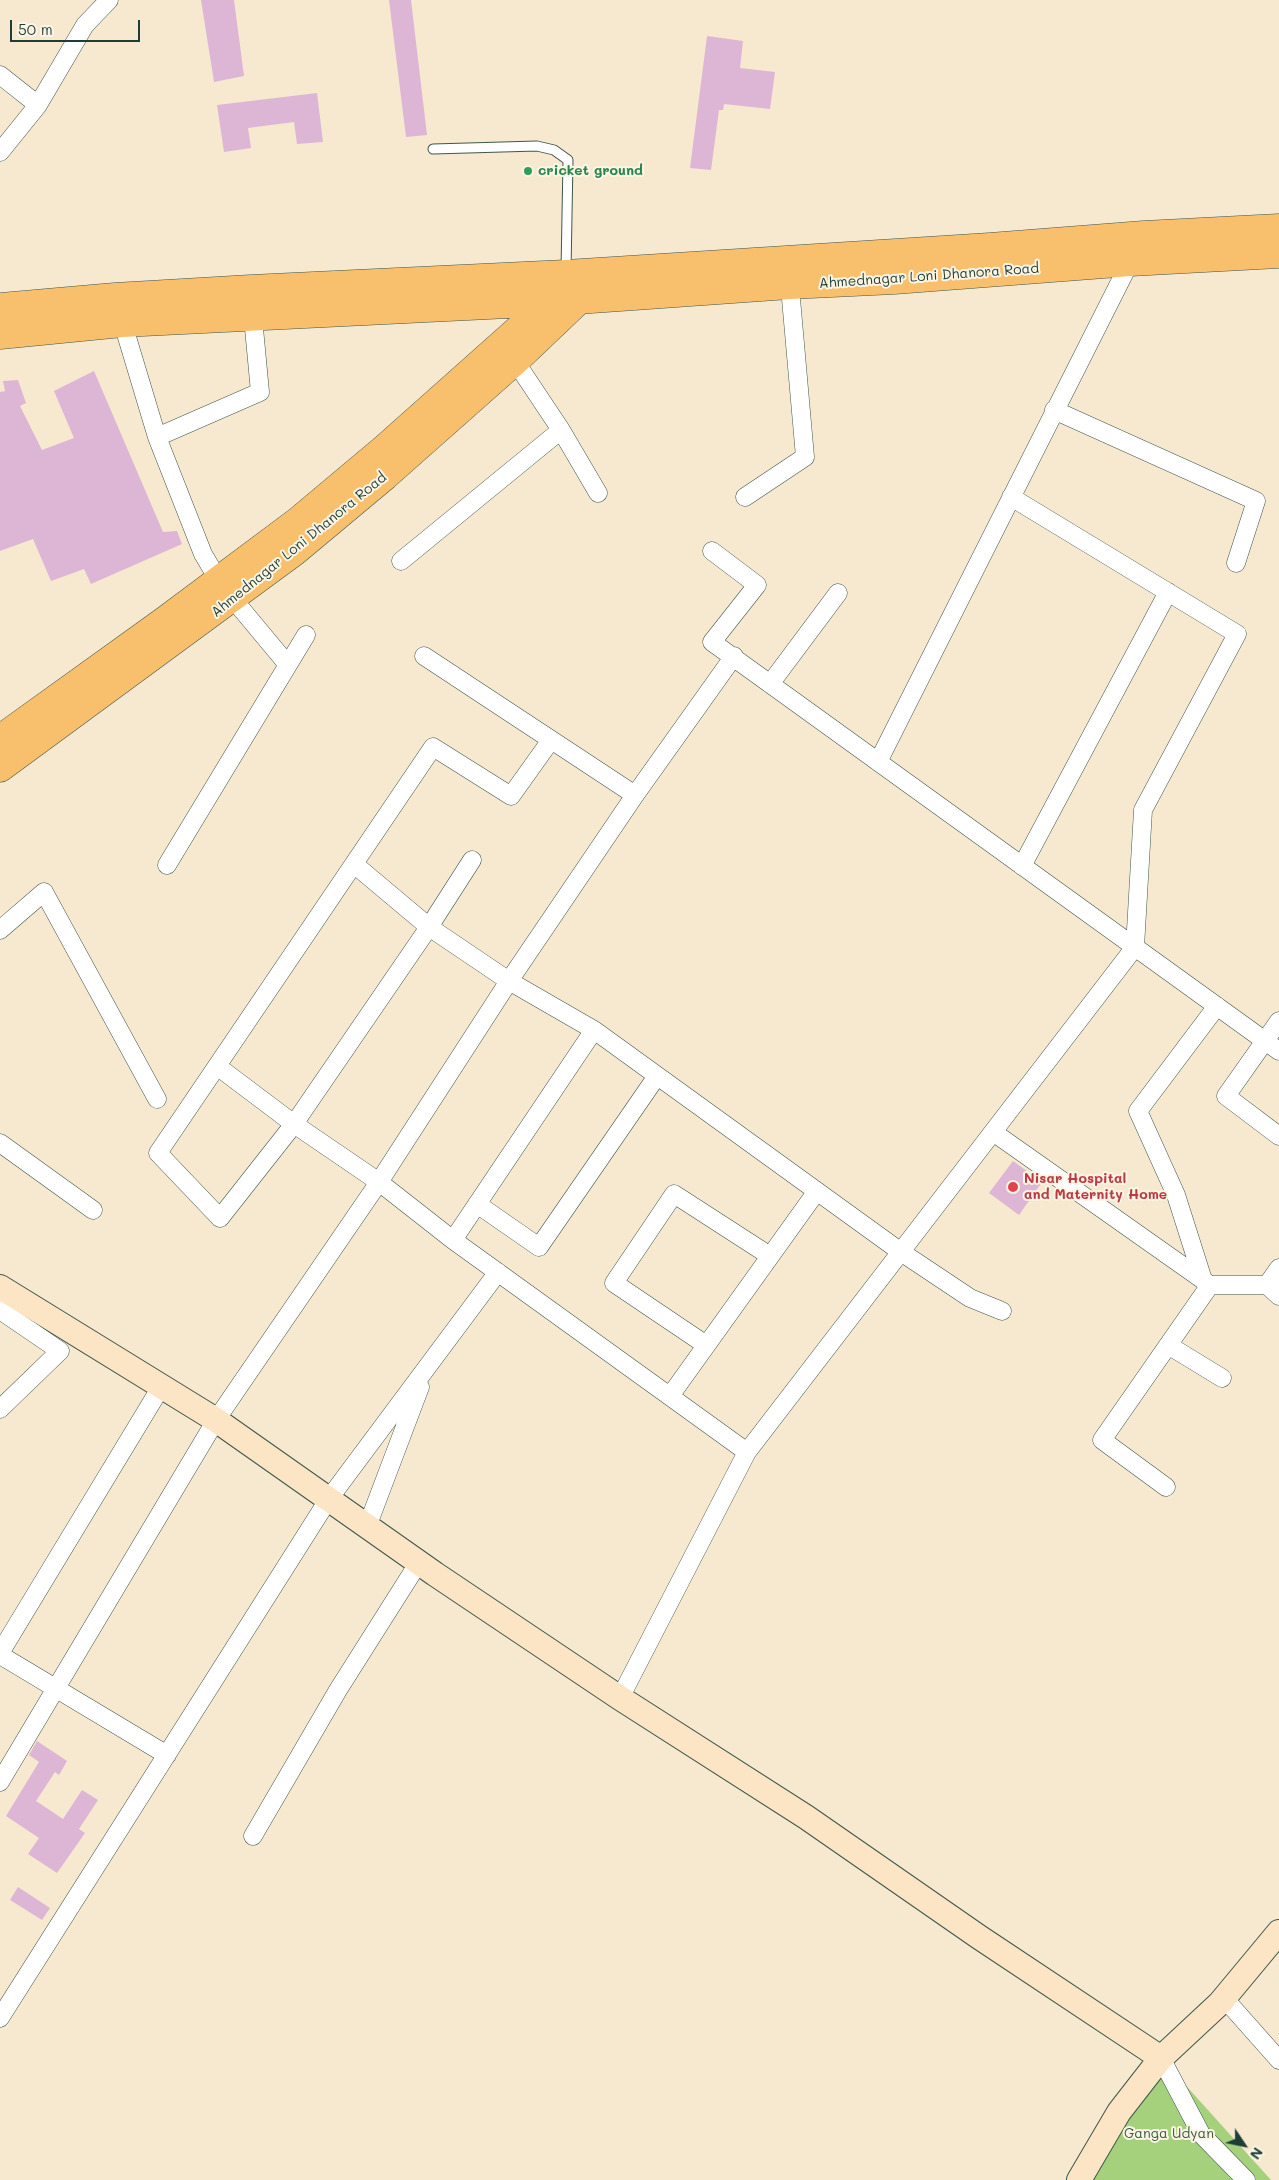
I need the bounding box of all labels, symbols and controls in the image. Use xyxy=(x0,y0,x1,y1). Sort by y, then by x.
scale bar xyxy=(12,10,142,42)
text: 50 m xyxy=(18,19,53,39)
place label: cricket ground xyxy=(538,163,643,179)
marker: cricket ground xyxy=(522,165,534,177)
street label: Ahmednagar Loni Dhanora Road xyxy=(818,260,1040,292)
street label: Ahmednagar Loni Dhanora Road xyxy=(208,469,390,621)
place label: Nisar Hospital and Maternity Home xyxy=(1024,1171,1167,1204)
marker: Nisar Hospital and Maternity Home xyxy=(1006,1180,1020,1194)
north arrow xyxy=(1219,2120,1269,2170)
park label: Ganga Udyan xyxy=(1124,2126,1214,2142)
text: N xyxy=(1246,2144,1268,2163)

